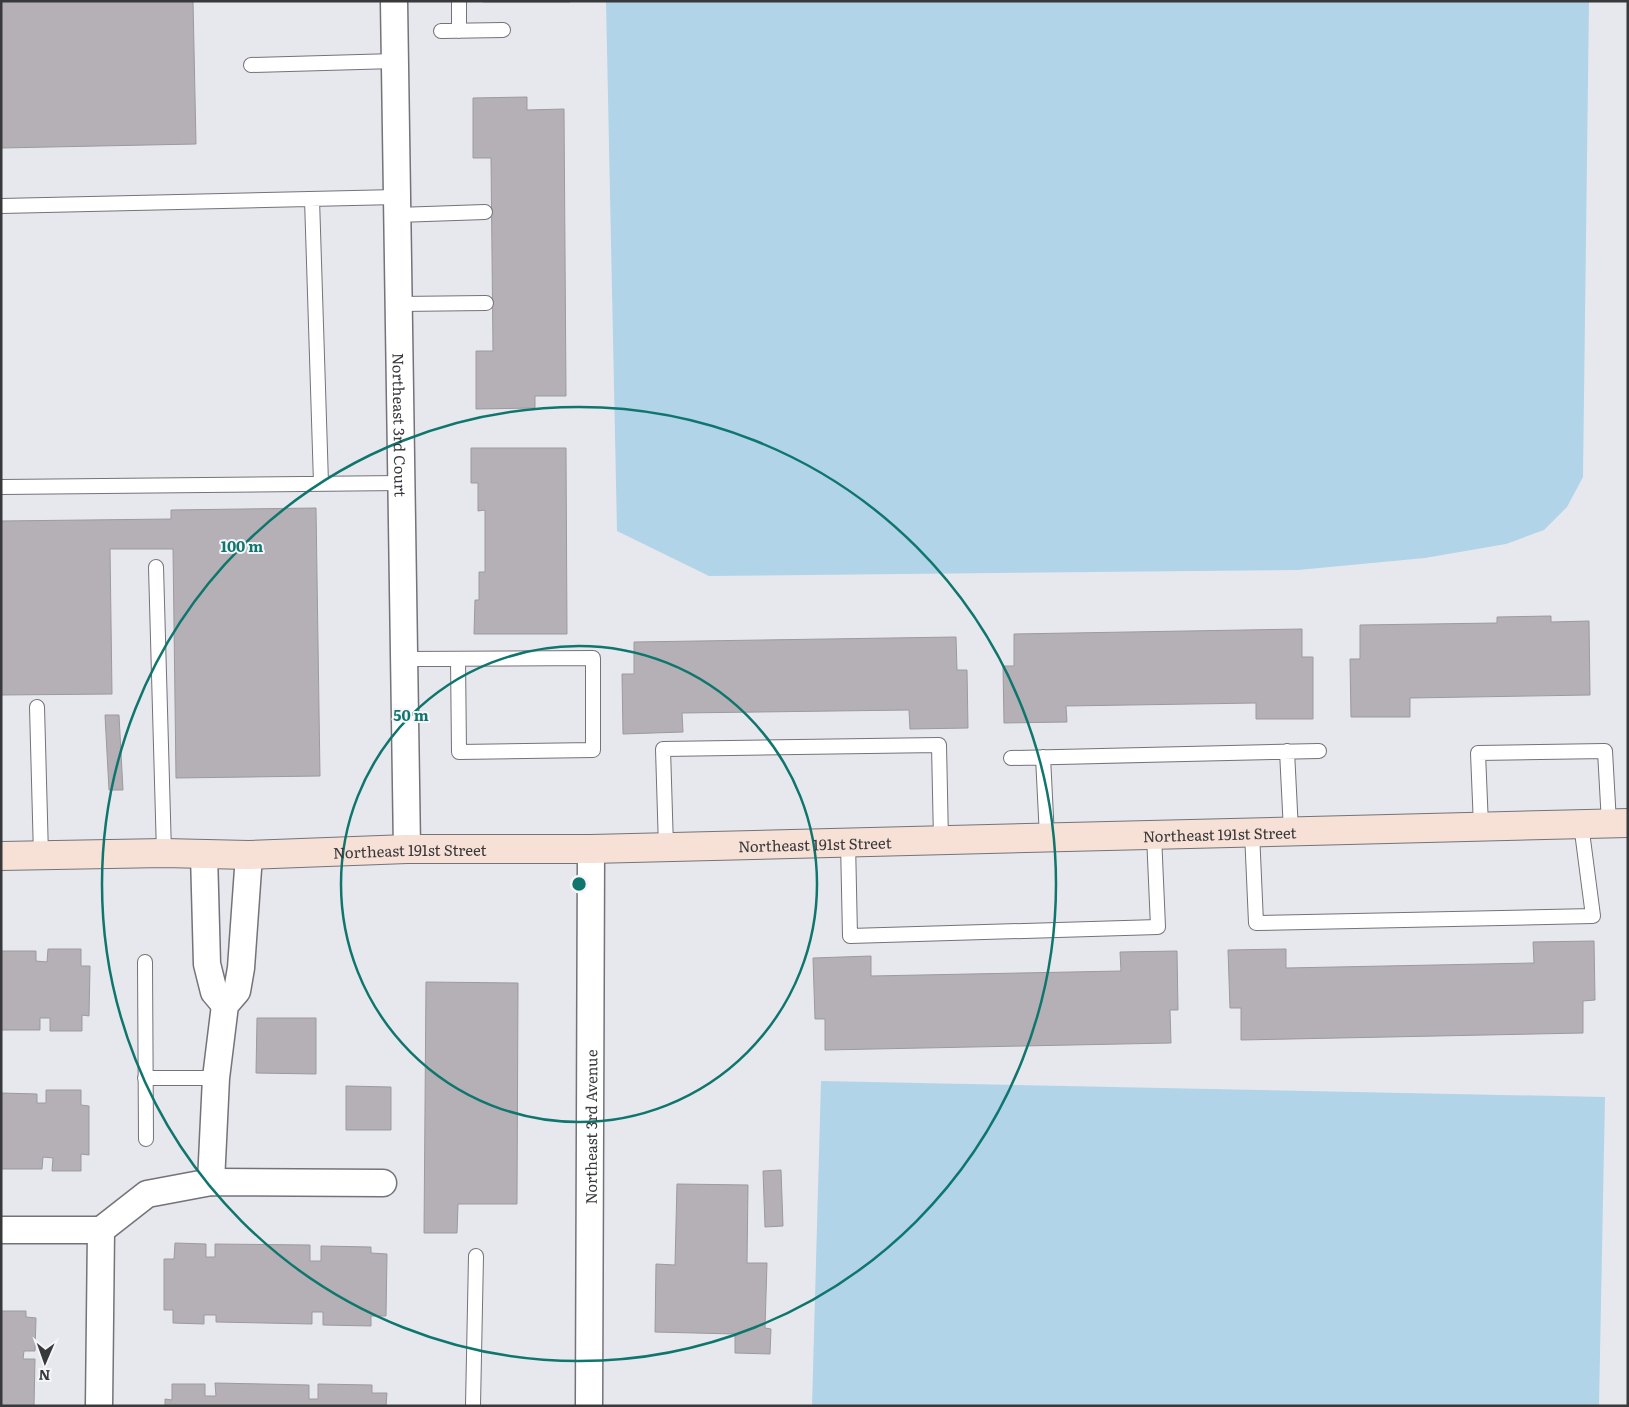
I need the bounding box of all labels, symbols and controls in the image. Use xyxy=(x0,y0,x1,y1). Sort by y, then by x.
street label: Northeast 3rd Court xyxy=(388,353,413,497)
text: 100 m xyxy=(221,534,263,557)
text: 50 m xyxy=(393,703,429,726)
street label: Northeast 191st Street xyxy=(1143,820,1297,847)
street label: Northeast 191st Street xyxy=(738,830,892,857)
street label: Northeast 191st Street xyxy=(333,837,487,863)
centre of rings xyxy=(570,875,588,893)
street label: Northeast 3rd Avenue xyxy=(578,1049,602,1204)
north arrow xyxy=(20,1337,70,1387)
text: N xyxy=(38,1366,51,1386)

